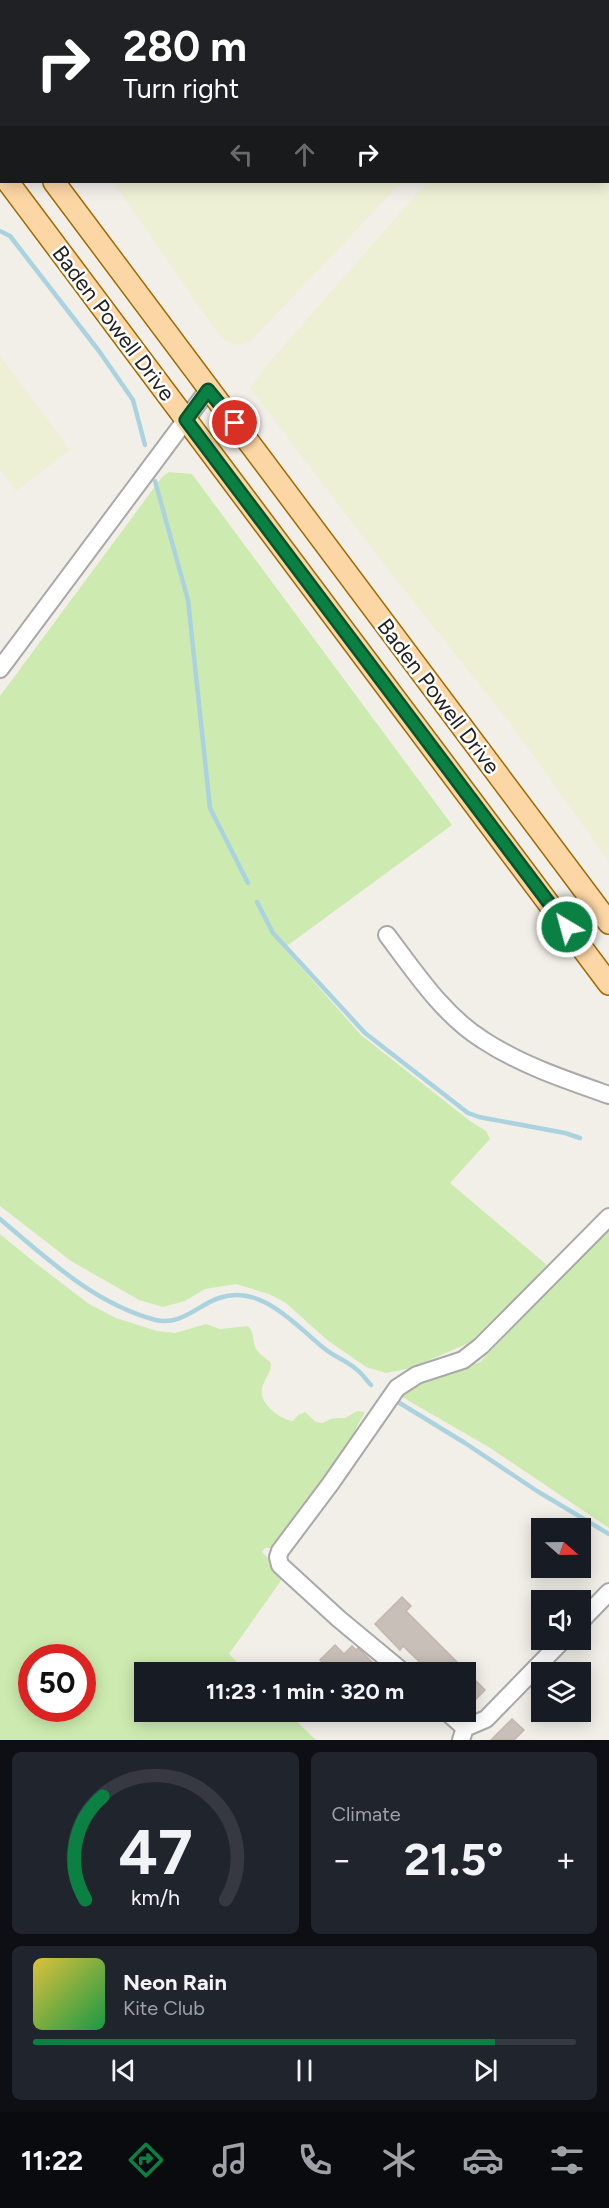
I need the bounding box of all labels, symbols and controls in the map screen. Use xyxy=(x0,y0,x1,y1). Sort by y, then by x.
text: 280 m xyxy=(123,21,247,72)
icon: right xyxy=(24,24,102,102)
text: Turn right xyxy=(123,72,239,105)
icon: left xyxy=(225,138,258,171)
icon: ahead xyxy=(288,138,321,171)
icon: right xyxy=(351,138,384,171)
street label: Baden Powell Drive xyxy=(46,240,181,406)
pin xyxy=(209,397,260,448)
icon: arrive xyxy=(218,406,251,439)
street label: Baden Powell Drive xyxy=(371,613,506,779)
position arrow xyxy=(535,895,599,959)
north arrow xyxy=(531,1518,591,1578)
map controls xyxy=(531,1518,591,1722)
button: sound xyxy=(531,1590,591,1650)
speed limit sign: 50 xyxy=(18,1644,96,1722)
button: layers xyxy=(531,1662,591,1722)
text: 11:23 · 1 min · 320 m xyxy=(206,1678,404,1705)
text: Climate xyxy=(332,1802,401,1826)
text: 47 xyxy=(118,1815,192,1890)
text: 21.5° xyxy=(404,1832,503,1886)
text: − xyxy=(332,1840,352,1879)
text: + xyxy=(555,1840,576,1879)
text: km/h xyxy=(131,1885,180,1910)
text: Neon Rain xyxy=(123,1969,227,1996)
text: Kite Club xyxy=(123,1996,205,2020)
icon: previous xyxy=(107,2054,140,2087)
icon: pause xyxy=(288,2054,321,2087)
icon: next xyxy=(469,2054,502,2087)
icon: directions xyxy=(125,2139,167,2181)
icon: music xyxy=(209,2139,251,2181)
icon: phone xyxy=(294,2139,336,2181)
icon: climate xyxy=(378,2139,420,2181)
icon: car xyxy=(462,2139,504,2181)
icon: filters xyxy=(546,2139,588,2181)
text: 11:22 xyxy=(21,2144,83,2177)

